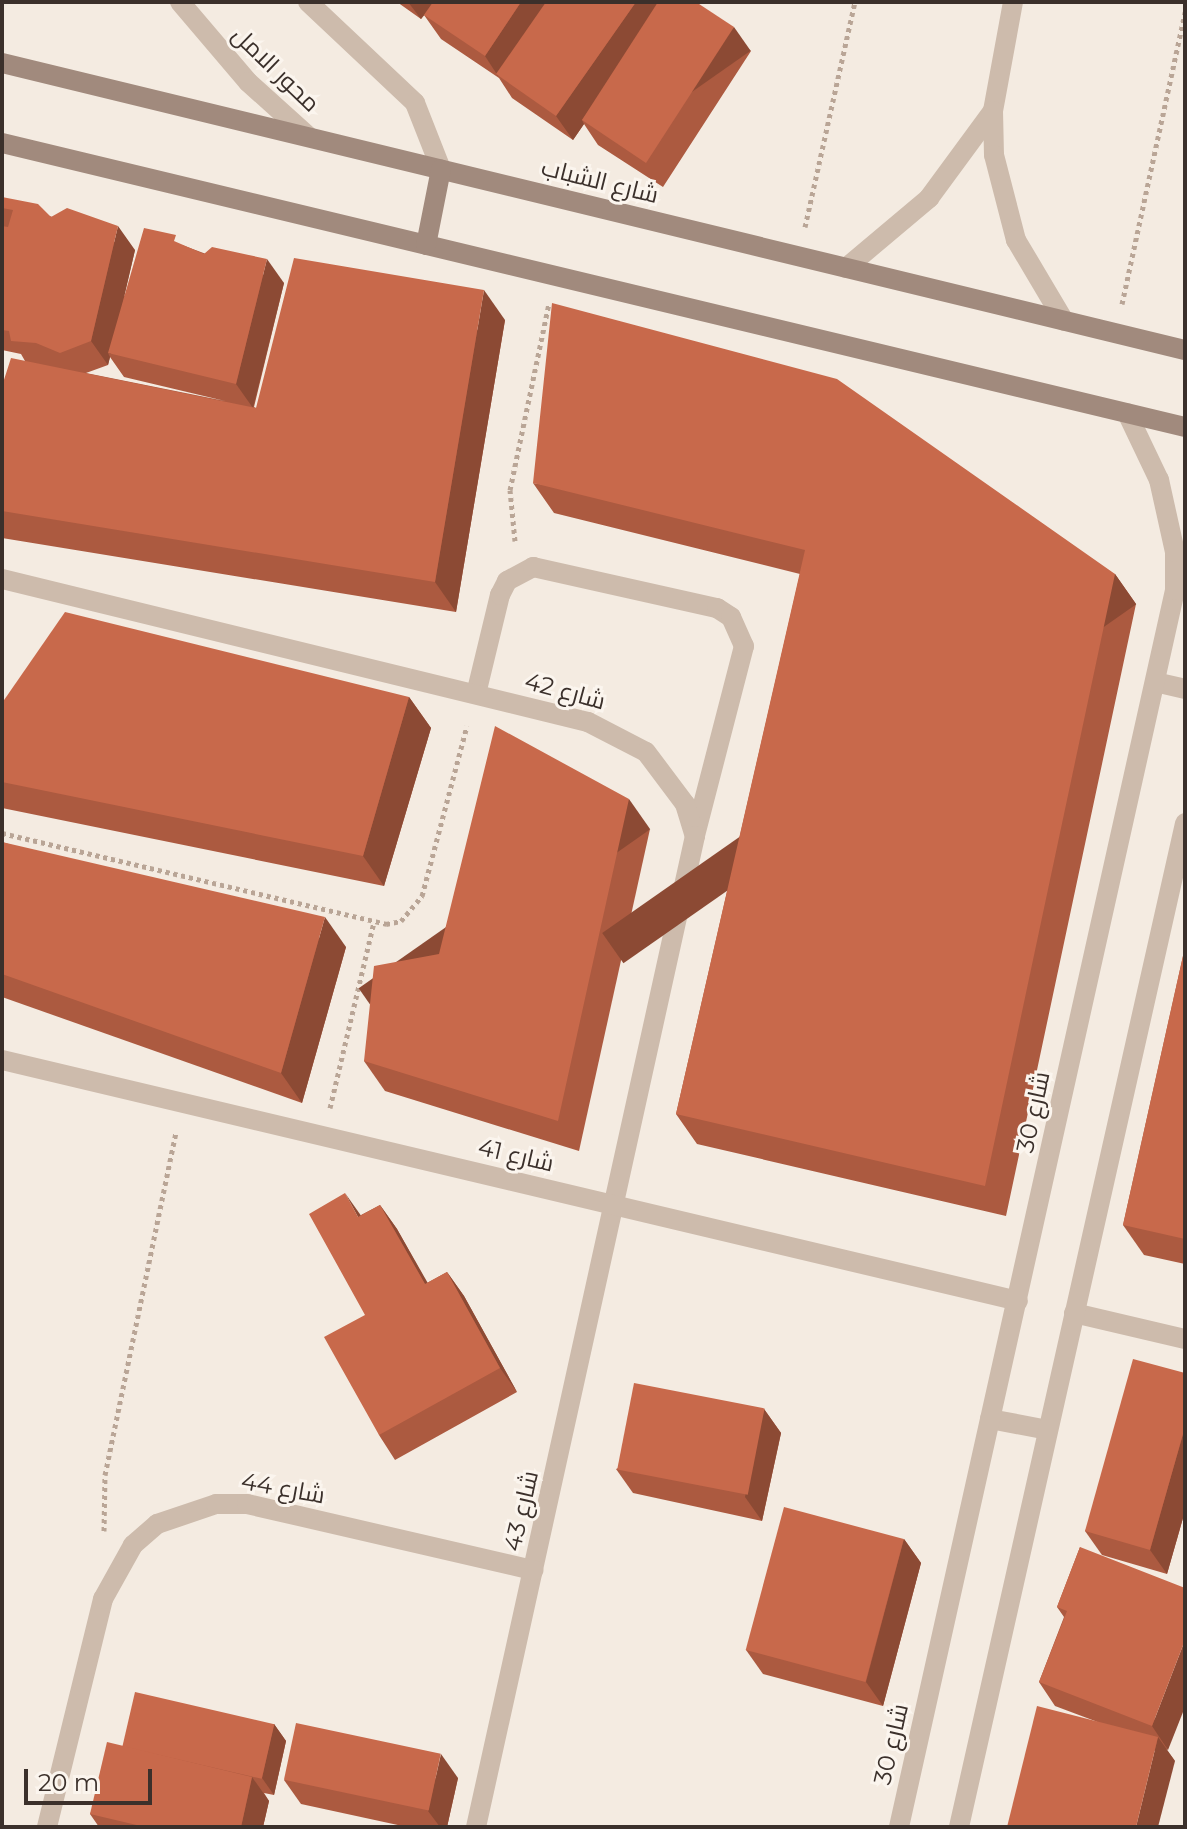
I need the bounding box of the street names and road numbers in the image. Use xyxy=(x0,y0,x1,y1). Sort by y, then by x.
street label: محور الامل xyxy=(226,20,326,118)
street label: شارع الشباب xyxy=(539,153,661,209)
street label: شارع 42 xyxy=(522,666,608,716)
street label: شارع 30 xyxy=(1010,1069,1056,1155)
street label: شارع 41 xyxy=(475,1132,557,1178)
street label: شارع 44 xyxy=(239,1466,327,1510)
street label: شارع 43 xyxy=(498,1468,544,1554)
street label: شارع 30 xyxy=(868,1701,914,1787)

